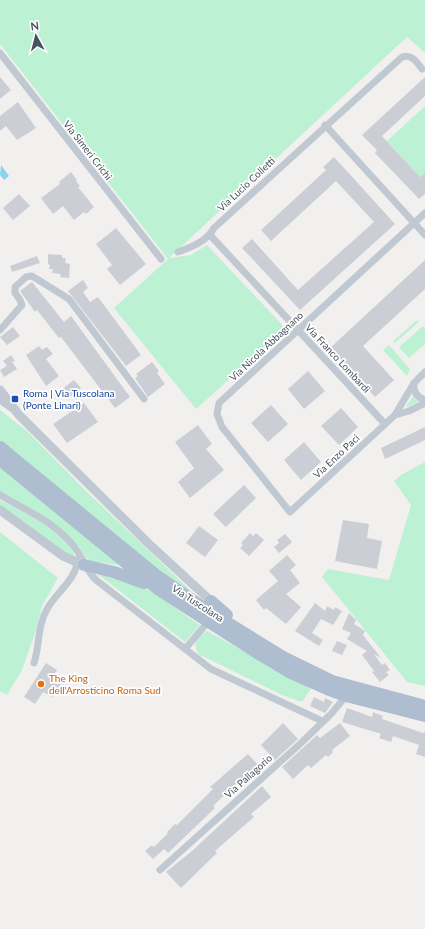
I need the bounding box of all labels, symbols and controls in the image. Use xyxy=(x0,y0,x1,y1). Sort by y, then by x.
north arrow xyxy=(16,16,56,56)
text: N xyxy=(30,19,40,33)
street label: Via Simeri Crichi xyxy=(61,118,115,182)
street label: Via Lucio Colletti xyxy=(215,154,277,214)
street label: Via Nicola Abbagnano xyxy=(227,308,306,383)
street label: Via Franco Lombardi xyxy=(303,321,373,395)
place label: Roma | Via Tuscolana (Ponte Linari) xyxy=(23,387,115,411)
marker: Roma | Via Tuscolana (Ponte Linari) xyxy=(10,394,20,404)
street label: Via Enzo Paci xyxy=(310,432,362,480)
street label: Via Tuscolana xyxy=(170,582,226,624)
place label: The King dell'Arrosticino Roma Sud xyxy=(49,672,161,696)
marker: The King dell'Arrosticino Roma Sud xyxy=(36,679,46,689)
street label: Via Pallagorio xyxy=(222,751,274,800)

